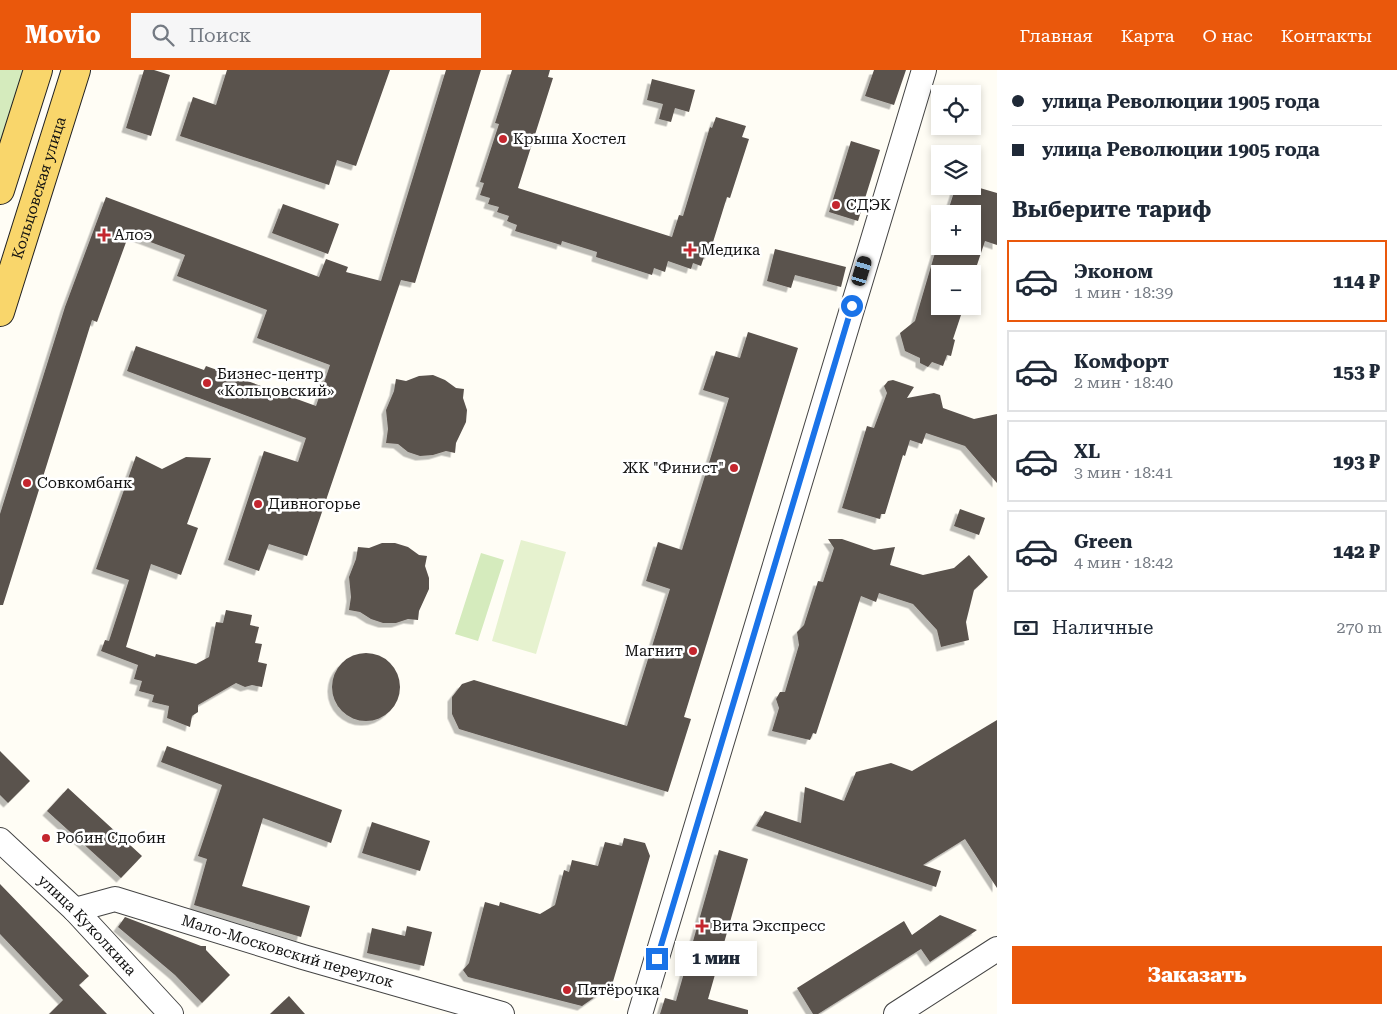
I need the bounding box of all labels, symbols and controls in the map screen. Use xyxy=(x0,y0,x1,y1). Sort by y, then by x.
search box xyxy=(131,13,481,58)
text: Movio xyxy=(25,21,101,49)
icon: search xyxy=(149,21,177,49)
text: Поиск xyxy=(189,24,251,47)
text: Главная xyxy=(1020,25,1093,46)
text: Карта xyxy=(1121,25,1175,46)
text: О нас xyxy=(1203,25,1253,46)
text: Контакты xyxy=(1281,25,1372,46)
map controls xyxy=(931,85,981,315)
button: locate xyxy=(931,85,981,135)
text: улица Революции 1905 года xyxy=(1042,90,1320,113)
street label: Кольцовская улица xyxy=(8,114,70,261)
place label: Крыша Хостел xyxy=(513,130,626,148)
marker: Крыша Хостел xyxy=(497,133,509,145)
text: улица Революции 1905 года xyxy=(1042,138,1320,161)
button: layers xyxy=(931,145,981,195)
place label: СДЭК xyxy=(846,196,891,214)
text: Выберите тариф xyxy=(1012,197,1211,222)
marker: СДЭК xyxy=(830,199,842,211)
button: + xyxy=(931,205,981,255)
place label: Алоэ xyxy=(114,226,152,244)
marker: Алоэ xyxy=(98,229,110,241)
place label: Медика xyxy=(701,241,760,259)
marker: Медика xyxy=(683,243,697,257)
car xyxy=(850,254,873,288)
icon: car xyxy=(1014,259,1059,304)
text: Эконом xyxy=(1074,260,1153,283)
button: − xyxy=(931,265,981,315)
text: 114 ₽ xyxy=(1333,270,1380,293)
text: 1 мин · 18:39 xyxy=(1074,283,1173,302)
route start xyxy=(841,295,863,317)
icon: car xyxy=(1014,349,1059,394)
text: Комфорт xyxy=(1074,350,1169,373)
text: 153 ₽ xyxy=(1333,360,1380,383)
place label: Бизнес-центр «Кольцовский» xyxy=(217,365,334,400)
text: 2 мин · 18:40 xyxy=(1074,373,1173,392)
marker: Бизнес-центр «Кольцовский» xyxy=(201,377,213,389)
icon: car xyxy=(1014,439,1059,484)
text: XL xyxy=(1074,440,1100,463)
text: 193 ₽ xyxy=(1333,450,1380,473)
place label: ЖК "Финист" xyxy=(623,459,724,477)
marker: ЖК "Финист" xyxy=(728,462,740,474)
text: 3 мин · 18:41 xyxy=(1074,463,1173,482)
place label: Совкомбанк xyxy=(37,474,133,492)
marker: Совкомбанк xyxy=(21,477,33,489)
place label: Дивногорье xyxy=(268,495,360,513)
marker: Дивногорье xyxy=(252,498,264,510)
icon: car xyxy=(1014,529,1059,574)
text: Green xyxy=(1074,530,1132,553)
text: 142 ₽ xyxy=(1333,540,1380,563)
text: 4 мин · 18:42 xyxy=(1074,553,1173,572)
icon: cash xyxy=(1012,614,1040,642)
text: Наличные xyxy=(1052,616,1153,639)
text: 270 m xyxy=(1336,618,1382,637)
place label: Магнит xyxy=(625,642,683,660)
marker: Магнит xyxy=(687,645,699,657)
place label: Робин Сдобин xyxy=(56,829,166,847)
marker: Робин Сдобин xyxy=(40,832,52,844)
street label: улица Куколкина xyxy=(34,871,140,980)
street label: Мало-Московский переулок xyxy=(179,911,397,992)
place label: Вита Экспресс xyxy=(712,917,825,935)
marker: Вита Экспресс xyxy=(696,920,708,932)
callout: 1 мин xyxy=(674,942,757,976)
button: Заказать xyxy=(1012,946,1382,1004)
route end xyxy=(646,948,668,970)
text: 1 мин xyxy=(692,949,740,968)
place label: Пятёрочка xyxy=(577,981,660,999)
marker: Пятёрочка xyxy=(561,984,573,996)

